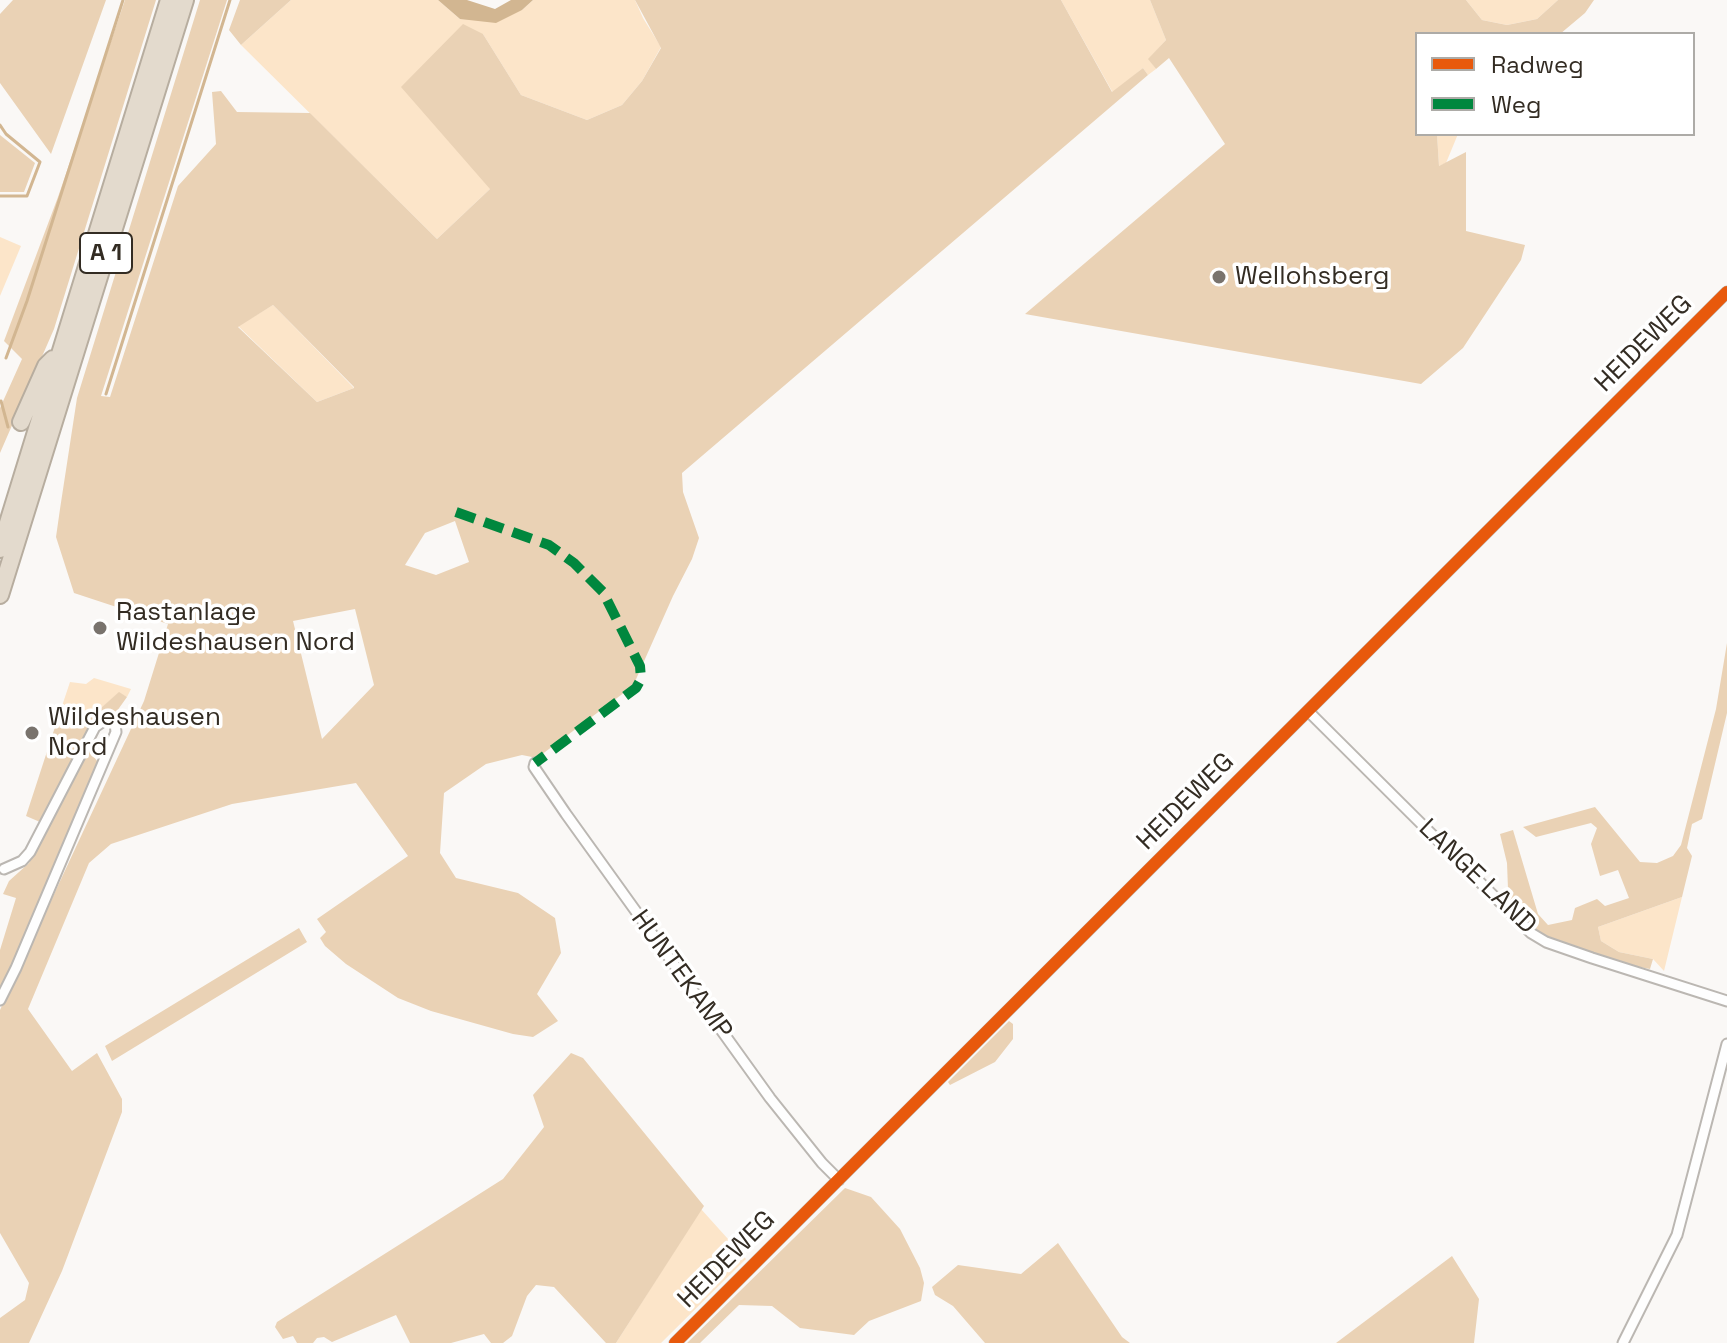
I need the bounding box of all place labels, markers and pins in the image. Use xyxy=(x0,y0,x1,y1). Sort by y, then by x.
place label: Wellohsberg xyxy=(1235,261,1389,293)
marker: Wellohsberg xyxy=(1210,268,1228,286)
place label: Rastanlage Wildeshausen Nord xyxy=(116,597,355,658)
marker: Rastanlage Wildeshausen Nord xyxy=(91,619,109,637)
place label: Wildeshausen Nord xyxy=(48,702,221,764)
marker: Wildeshausen Nord xyxy=(23,724,41,742)

